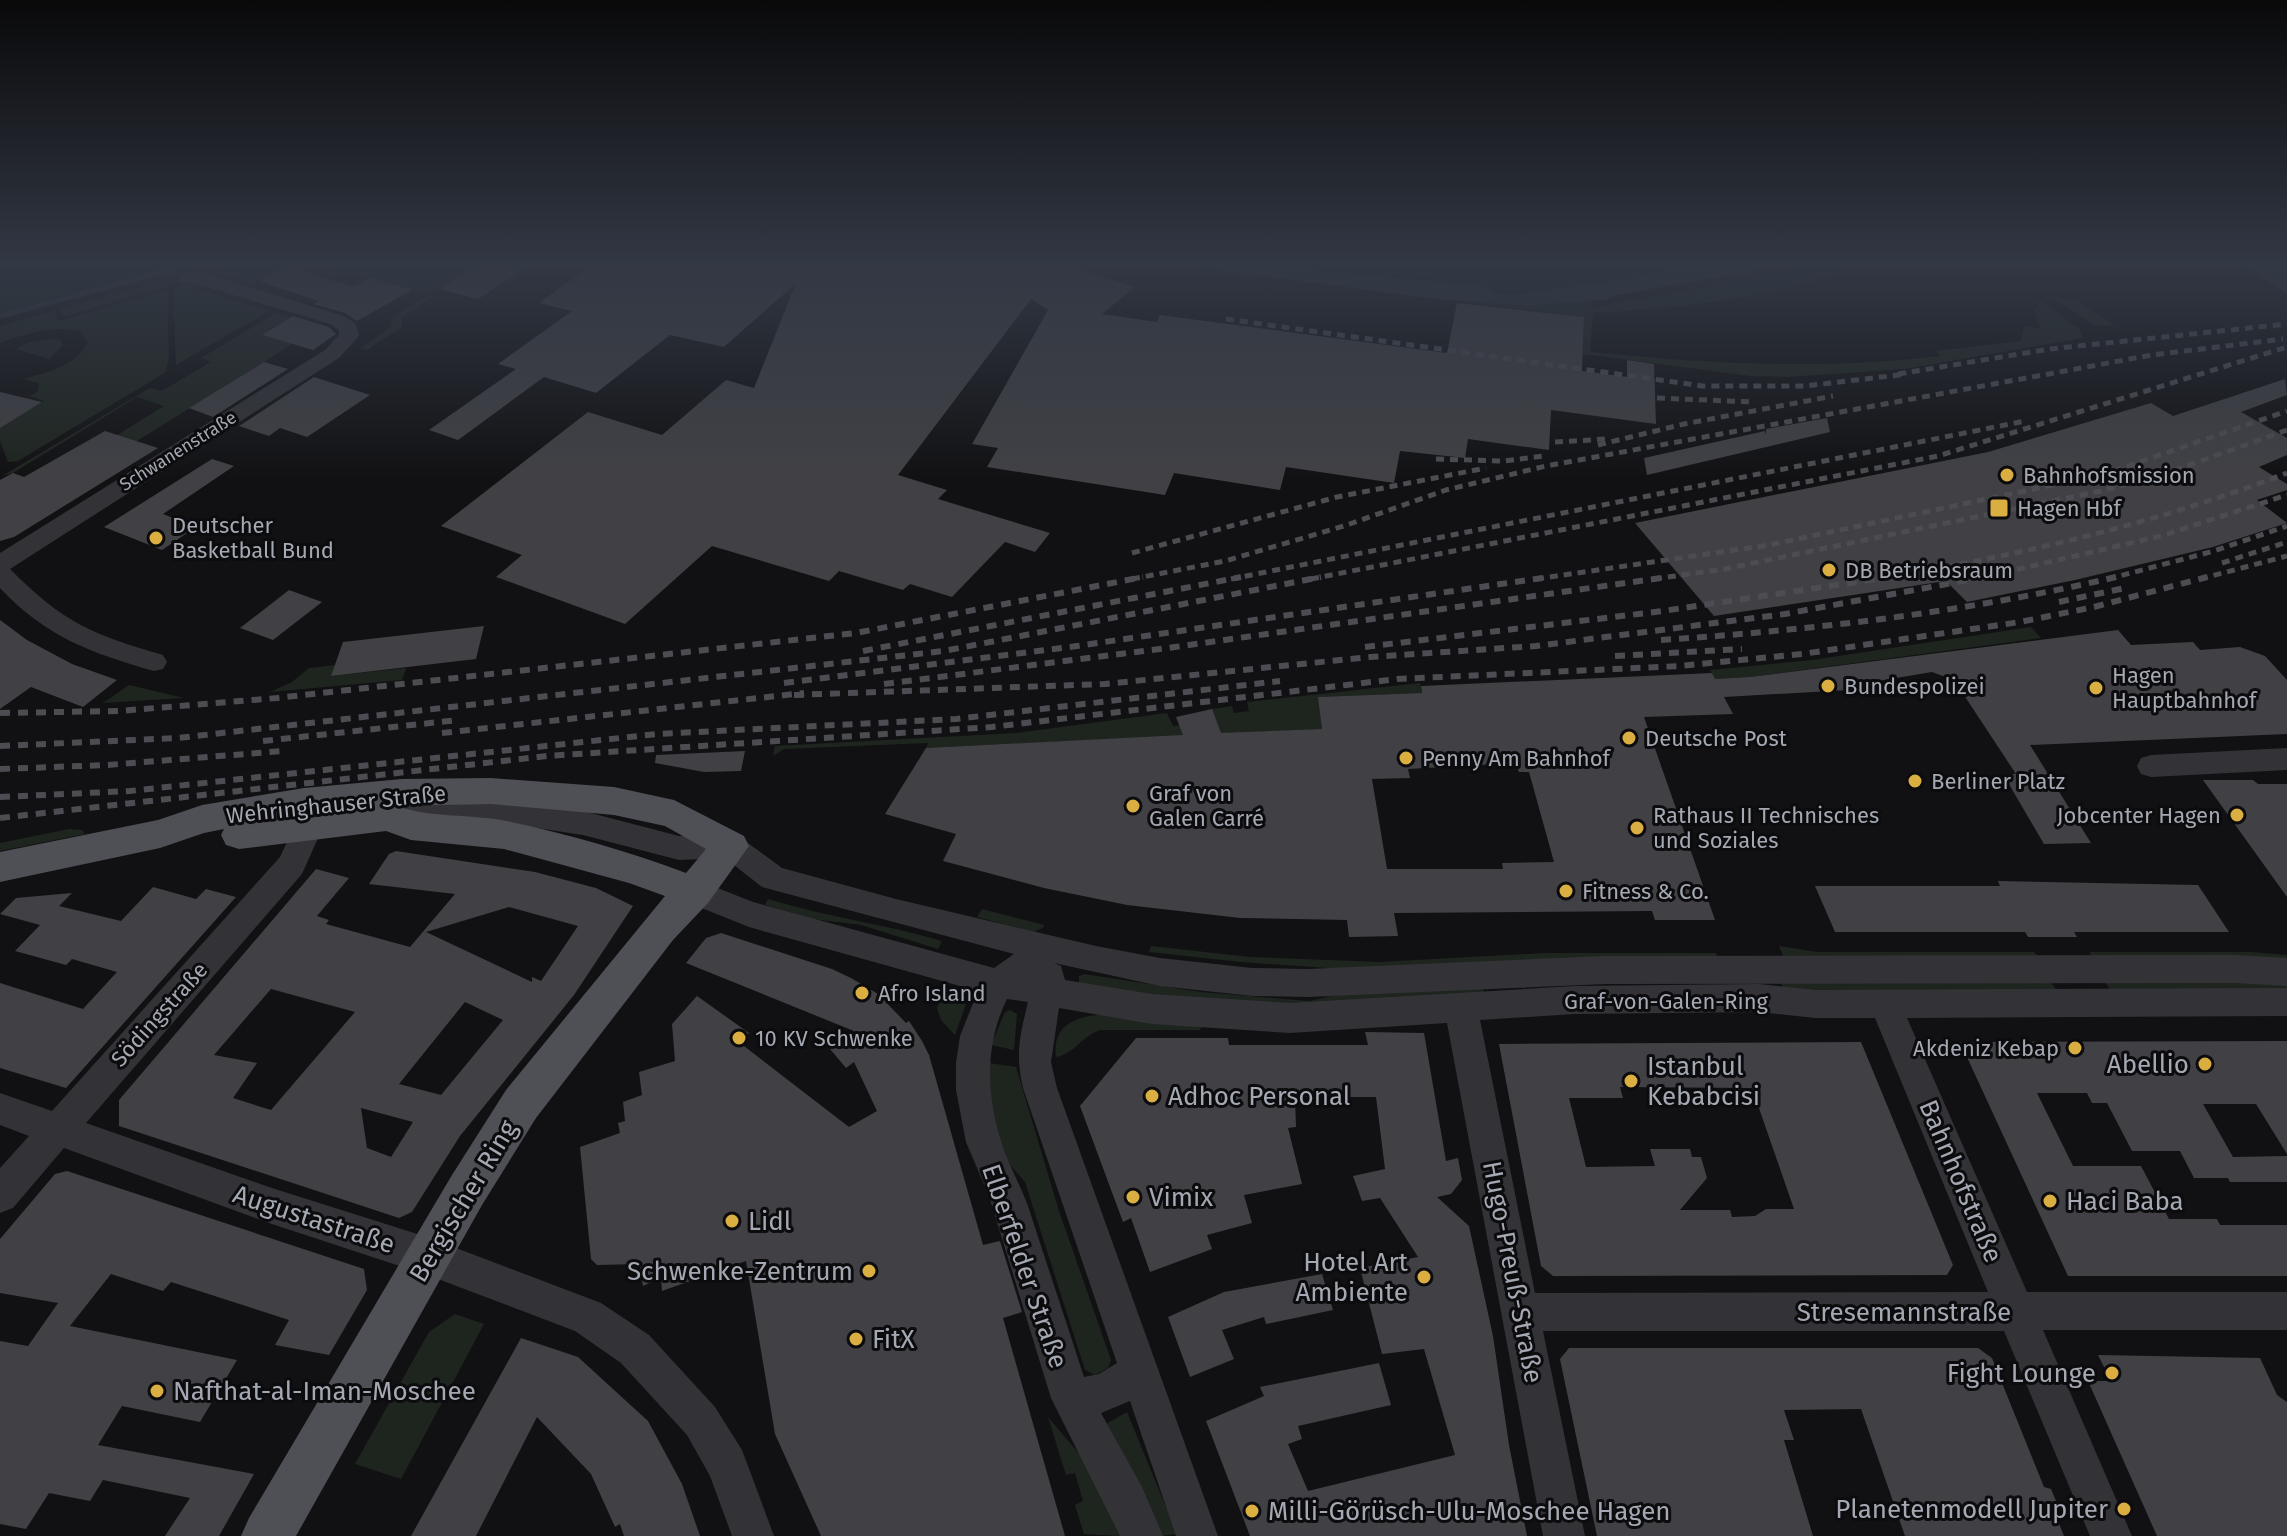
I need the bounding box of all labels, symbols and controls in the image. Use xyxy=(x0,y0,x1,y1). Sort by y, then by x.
street label: Schwanenstraße xyxy=(115,406,241,496)
place label: Bahnhofsmission xyxy=(2023,462,2195,489)
marker: Bahnhofsmission xyxy=(1998,466,2016,484)
place label: Hagen Hbf xyxy=(2017,495,2123,522)
marker: Hagen Hbf xyxy=(1988,497,2010,519)
place label: Deutscher Basketball Bund xyxy=(172,512,334,564)
marker: Deutscher Basketball Bund xyxy=(147,529,165,547)
place label: DB Betriebsraum xyxy=(1845,557,2013,584)
marker: DB Betriebsraum xyxy=(1820,561,1838,579)
place label: Hagen Hauptbahnhof xyxy=(2112,662,2258,714)
place label: Bundespolizei xyxy=(1844,673,1985,700)
marker: Bundespolizei xyxy=(1819,677,1837,695)
marker: Hagen Hauptbahnhof xyxy=(2087,679,2105,697)
place label: Deutsche Post xyxy=(1645,725,1787,752)
marker: Deutsche Post xyxy=(1620,729,1638,747)
place label: Penny Am Bahnhof xyxy=(1422,745,1612,772)
marker: Penny Am Bahnhof xyxy=(1397,749,1415,767)
place label: Berliner Platz xyxy=(1931,768,2065,795)
marker: Berliner Platz xyxy=(1906,772,1924,790)
street label: Wehringhauser Straße xyxy=(225,780,447,829)
place label: Graf von Galen Carré xyxy=(1149,780,1264,832)
marker: Graf von Galen Carré xyxy=(1124,797,1142,815)
place label: Rathaus II Technisches und Soziales xyxy=(1653,802,1879,854)
place label: Jobcenter Hagen xyxy=(2057,802,2221,829)
marker: Jobcenter Hagen xyxy=(2228,806,2246,824)
marker: Rathaus II Technisches und Soziales xyxy=(1628,819,1646,837)
place label: Fitness & Co. xyxy=(1582,878,1709,905)
marker: Fitness & Co. xyxy=(1557,882,1575,900)
street label: Södingstraße xyxy=(105,957,213,1072)
place label: Afro Island xyxy=(878,980,986,1007)
marker: Afro Island xyxy=(853,984,871,1002)
street label: Graf-von-Galen-Ring xyxy=(1564,988,1769,1015)
place label: 10 KV Schwenke xyxy=(755,1025,913,1052)
marker: 10 KV Schwenke xyxy=(730,1029,748,1047)
place label: Akdeniz Kebap xyxy=(1913,1035,2059,1062)
marker: Akdeniz Kebap xyxy=(2066,1039,2084,1057)
place label: Abellio xyxy=(2107,1049,2189,1080)
place label: Istanbul Kebabcisi xyxy=(1647,1051,1760,1112)
marker: Abellio xyxy=(2196,1055,2214,1073)
marker: Istanbul Kebabcisi xyxy=(1622,1072,1640,1090)
place label: Adhoc Personal xyxy=(1168,1081,1351,1112)
marker: Adhoc Personal xyxy=(1143,1087,1161,1105)
street label: Bahnhofstraße xyxy=(1912,1095,2009,1267)
street label: Bergischer Ring xyxy=(403,1114,524,1288)
street label: Hugo-Preuß-Straße xyxy=(1476,1158,1549,1386)
street label: Elberfelder Straße xyxy=(975,1160,1074,1372)
street label: Augustastraße xyxy=(229,1179,399,1260)
place label: Vimix xyxy=(1149,1182,1213,1213)
place label: Haci Baba xyxy=(2066,1186,2184,1217)
marker: Vimix xyxy=(1124,1188,1142,1206)
marker: Haci Baba xyxy=(2041,1192,2059,1210)
place label: Lidl xyxy=(748,1206,792,1237)
marker: Lidl xyxy=(723,1212,741,1230)
place label: Hotel Art Ambiente xyxy=(1295,1247,1409,1308)
place label: Schwenke-Zentrum xyxy=(627,1256,853,1287)
marker: Schwenke-Zentrum xyxy=(860,1262,878,1280)
marker: Hotel Art Ambiente xyxy=(1415,1268,1433,1286)
street label: Stresemannstraße xyxy=(1797,1297,2011,1328)
place label: FitX xyxy=(872,1324,915,1355)
marker: FitX xyxy=(847,1330,865,1348)
place label: Fight Lounge xyxy=(1947,1358,2096,1389)
marker: Fight Lounge xyxy=(2103,1364,2121,1382)
place label: Nafthat-al-Iman-Moschee xyxy=(173,1376,476,1407)
marker: Nafthat-al-Iman-Moschee xyxy=(148,1382,166,1400)
place label: Planetenmodell Jupiter xyxy=(1835,1494,2108,1525)
place label: Milli-Görüsch-Ulu-Moschee Hagen xyxy=(1268,1496,1671,1527)
marker: Planetenmodell Jupiter xyxy=(2115,1500,2133,1518)
marker: Milli-Görüsch-Ulu-Moschee Hagen xyxy=(1243,1502,1261,1520)

